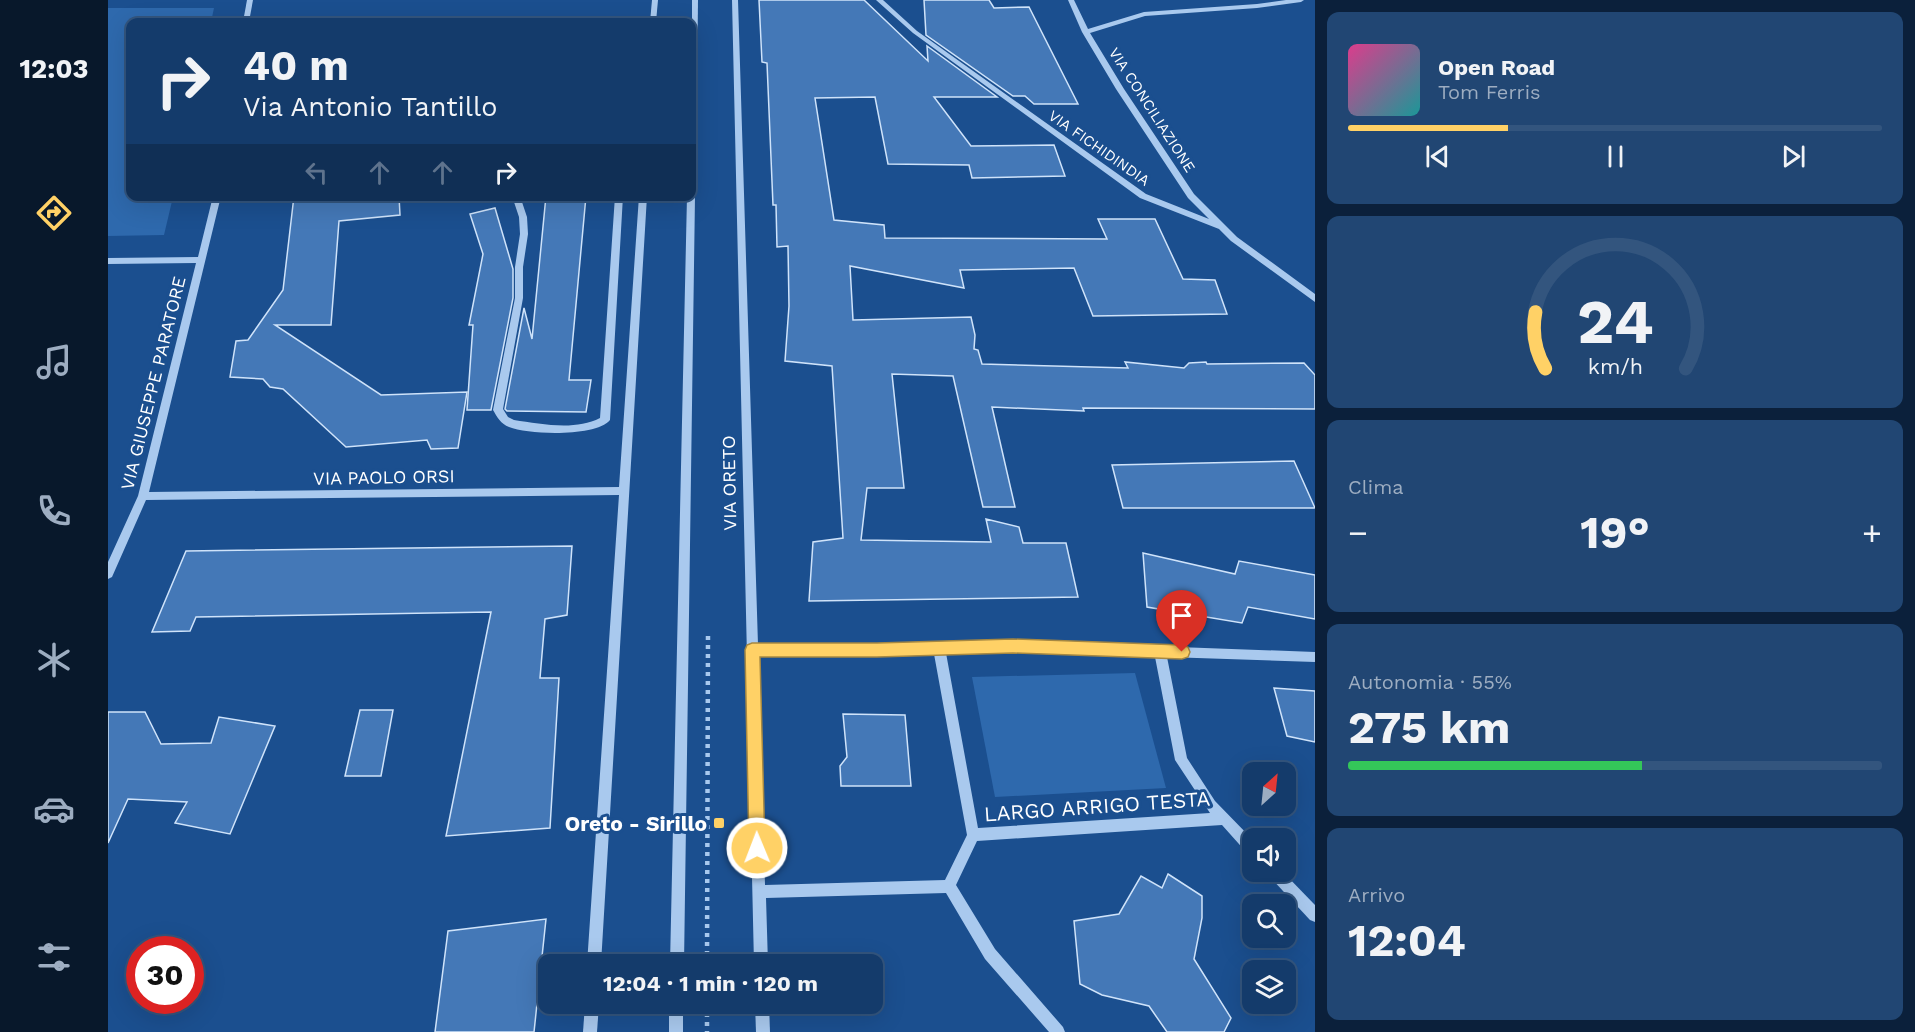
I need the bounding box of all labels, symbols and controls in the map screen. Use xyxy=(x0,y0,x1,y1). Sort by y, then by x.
text: 40 m xyxy=(243,41,349,90)
icon: right xyxy=(144,42,222,120)
street label: VIA CONCILIAZIONE xyxy=(1105,44,1199,176)
text: 12:03 xyxy=(19,53,89,85)
text: Open Road xyxy=(1438,55,1555,80)
text: Tom Ferris xyxy=(1438,80,1541,104)
text: Via Antonio Tantillo xyxy=(243,91,498,123)
street label: VIA FICHIDINDIA xyxy=(1045,106,1153,190)
icon: previous xyxy=(1421,140,1454,173)
icon: pause xyxy=(1599,140,1632,173)
icon: next xyxy=(1777,140,1810,173)
icon: left xyxy=(300,156,333,189)
icon: ahead xyxy=(363,156,396,189)
icon: ahead xyxy=(426,156,459,189)
icon: right xyxy=(489,156,522,189)
icon: directions xyxy=(33,192,75,234)
street label: VIA GIUSEPPE PARATORE xyxy=(116,274,190,492)
text: 24 xyxy=(1577,285,1653,358)
icon: music xyxy=(33,341,75,383)
text: km/h xyxy=(1587,354,1643,379)
street label: VIA ORETO xyxy=(718,435,740,531)
street label: VIA PAOLO ORSI xyxy=(313,465,455,489)
text: Clima xyxy=(1348,475,1404,499)
icon: phone xyxy=(33,490,75,532)
text: 19° xyxy=(1580,506,1650,559)
text: − xyxy=(1348,513,1368,552)
text: + xyxy=(1862,513,1882,552)
pin xyxy=(1156,590,1207,652)
icon: arrive xyxy=(1165,599,1198,632)
icon: climate xyxy=(33,639,75,681)
text: Autonomia · 55% xyxy=(1348,670,1512,694)
text: 275 km xyxy=(1348,701,1510,754)
north arrow xyxy=(1242,762,1296,816)
map controls xyxy=(1242,762,1296,1014)
street label: LARGO ARRIGO TESTA xyxy=(983,786,1211,826)
icon: car xyxy=(33,788,75,830)
place label: Oreto - Sirillo xyxy=(565,811,707,836)
marker: Oreto - Sirillo xyxy=(712,816,726,830)
position arrow xyxy=(725,816,789,880)
button: sound xyxy=(1242,828,1296,882)
text: Arrivo xyxy=(1348,883,1405,907)
button: search xyxy=(1242,894,1296,948)
text: 12:04 xyxy=(1348,914,1466,967)
icon: filters xyxy=(33,936,75,978)
speed limit sign: 30 xyxy=(126,936,204,1014)
button: layers xyxy=(1242,960,1296,1014)
text: 12:04 · 1 min · 120 m xyxy=(603,971,818,996)

